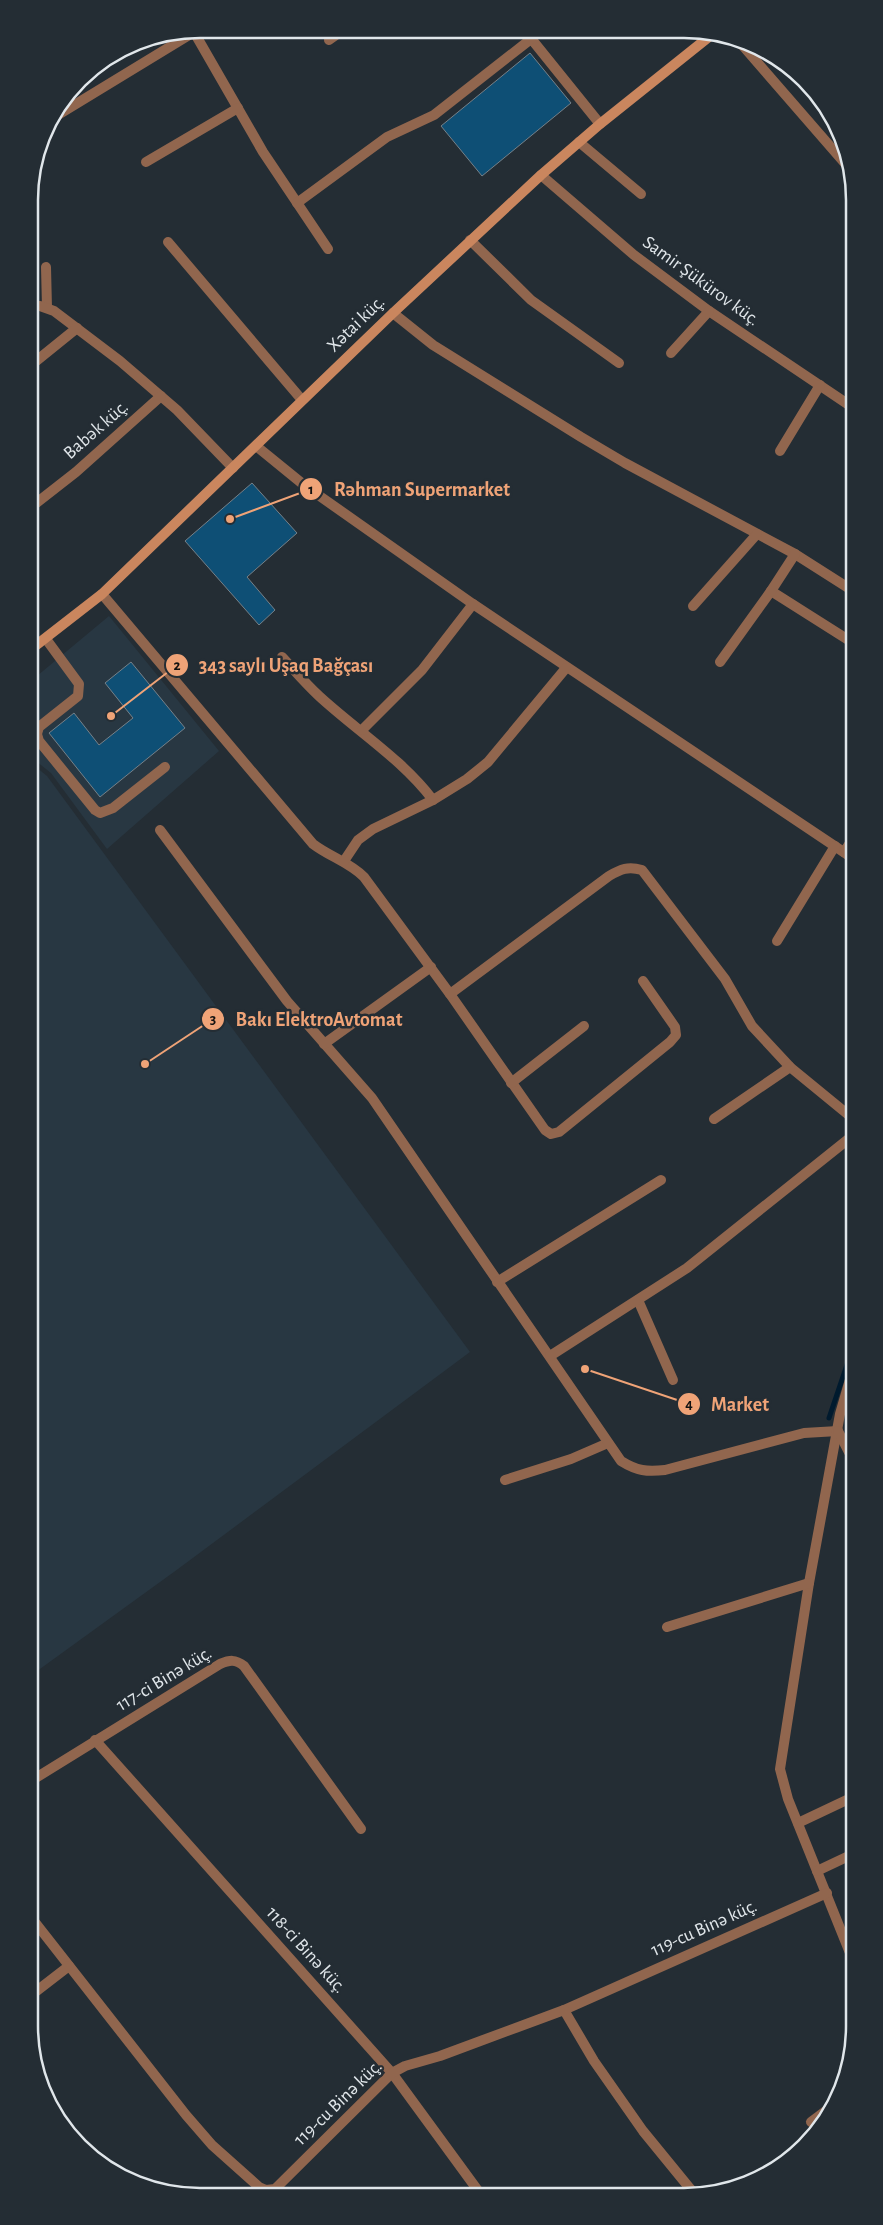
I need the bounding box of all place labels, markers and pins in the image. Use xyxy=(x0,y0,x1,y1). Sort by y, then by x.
callout: Rəhman Supermarket xyxy=(299,471,520,506)
callout: 343 saylı Uşaq Bağçası xyxy=(164,647,384,682)
callout: Bakı ElektroAvtomat xyxy=(201,1001,413,1036)
callout: Market xyxy=(676,1386,779,1421)

